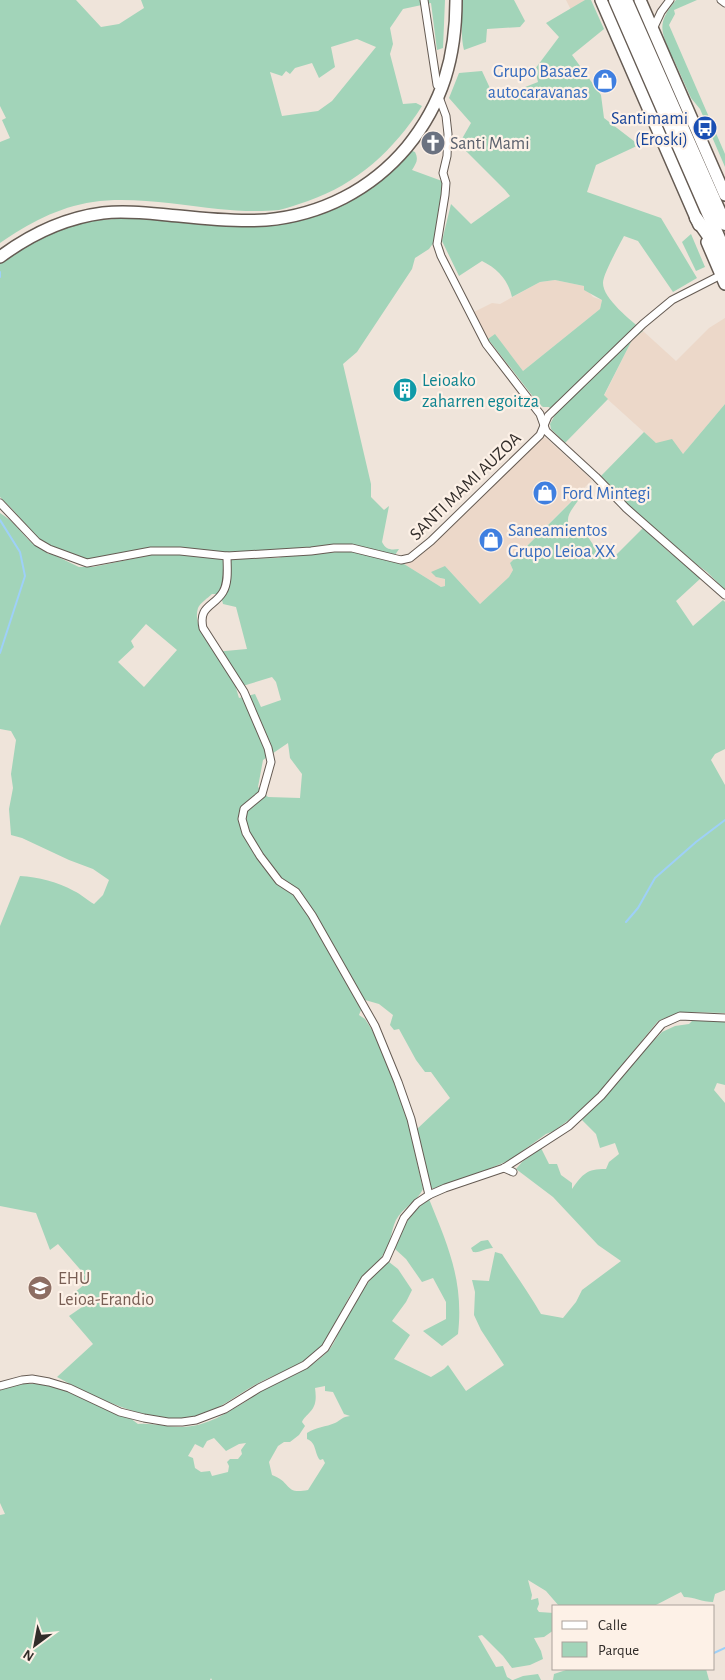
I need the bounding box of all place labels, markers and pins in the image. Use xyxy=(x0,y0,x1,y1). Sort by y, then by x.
place label: Grupo Basaez autocaravanas xyxy=(488,63,588,102)
shop icon: Grupo Basaez autocaravanas xyxy=(592,68,618,94)
place label: Santimami (Eroski) xyxy=(611,110,688,149)
bus stop icon: Santimami (Eroski) xyxy=(692,115,718,141)
church icon: Santi Mami xyxy=(420,130,446,156)
place label: Santi Mami xyxy=(450,135,530,153)
place label: Leioako zaharren egoitza xyxy=(422,372,539,411)
building icon: Leioako zaharren egoitza xyxy=(392,377,418,403)
shop icon: Ford Mintegi xyxy=(532,480,558,506)
place label: Ford Mintegi xyxy=(562,485,651,503)
place label: Saneamientos Grupo Leioa XX xyxy=(508,522,616,561)
shop icon: Saneamientos Grupo Leioa XX xyxy=(478,527,504,553)
place label: EHU Leioa-Erandio xyxy=(58,1270,154,1309)
school or university icon: EHU Leioa-Erandio xyxy=(27,1275,53,1301)

